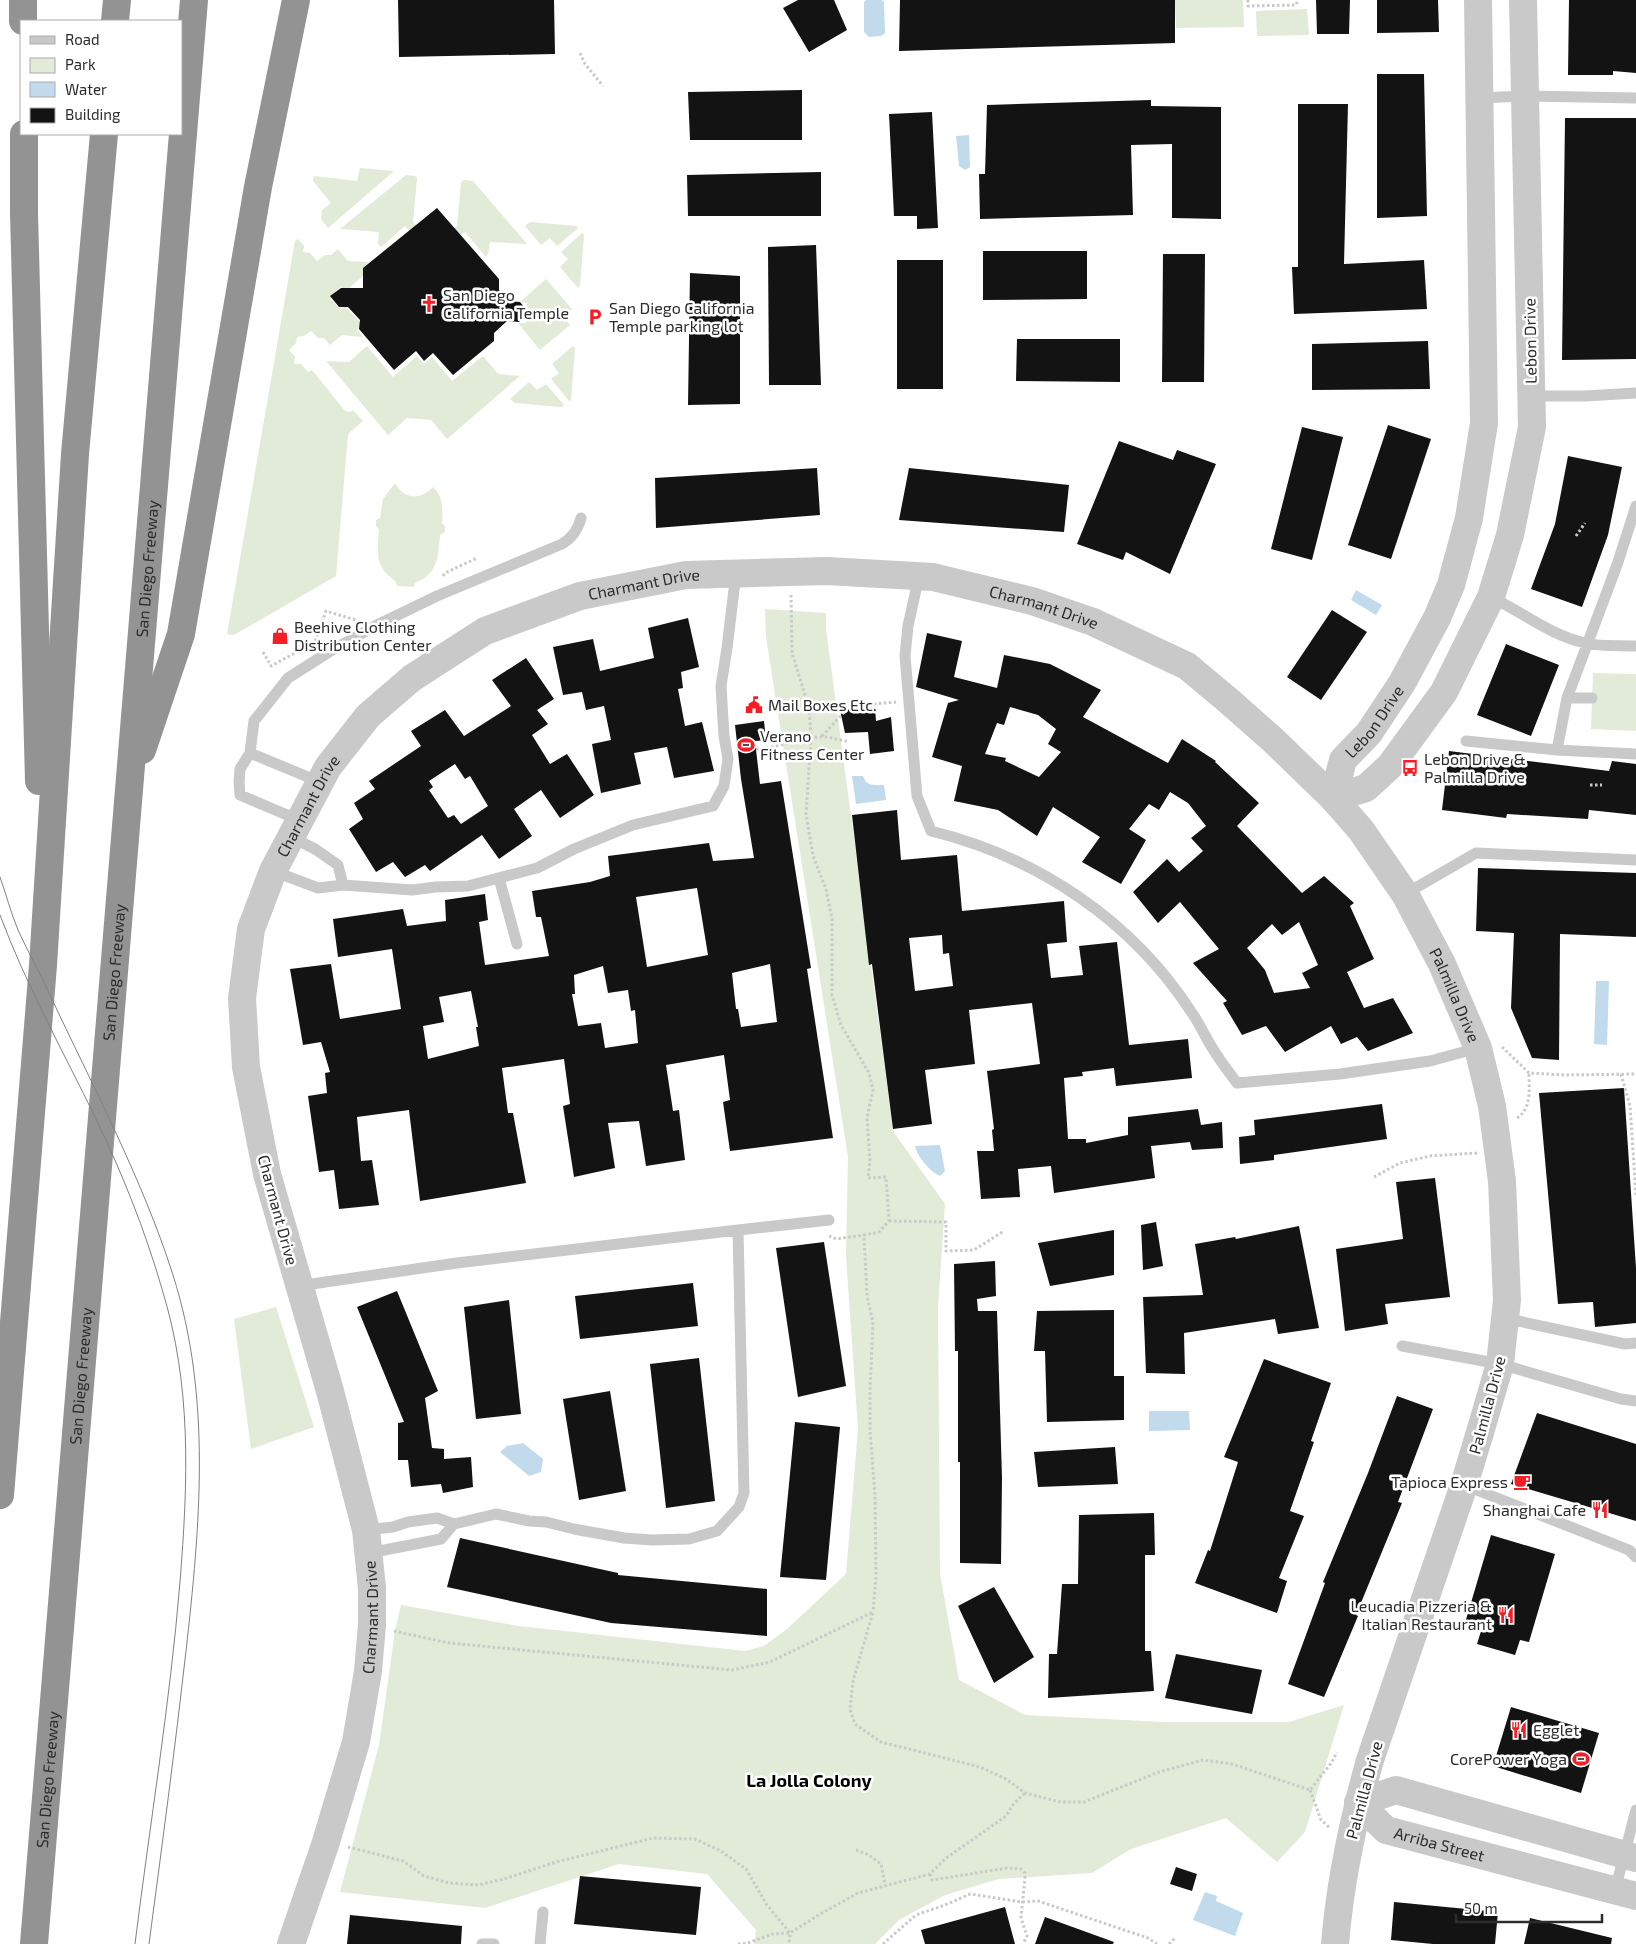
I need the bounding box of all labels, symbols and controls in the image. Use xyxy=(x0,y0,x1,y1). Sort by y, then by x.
legend xyxy=(20,20,182,135)
text: Road xyxy=(65,30,100,48)
text: Park xyxy=(65,55,96,73)
text: Water xyxy=(65,80,107,98)
text: Building xyxy=(65,105,121,123)
place label: San Diego California Temple xyxy=(443,285,569,322)
church icon: San Diego California Temple xyxy=(419,294,439,314)
place label: San Diego California Temple parking lot xyxy=(609,298,754,335)
street label: Lebon Drive xyxy=(1519,298,1540,384)
parking icon: San Diego California Temple parking lot xyxy=(585,307,605,327)
street label: San Diego Freeway xyxy=(132,499,162,638)
street label: Charmant Drive xyxy=(586,565,700,603)
street label: Charmant Drive xyxy=(988,581,1102,632)
place label: Beehive Clothing Distribution Center xyxy=(294,617,432,654)
shop icon: Beehive Clothing Distribution Center xyxy=(270,626,290,646)
street label: Lebon Drive xyxy=(1340,681,1407,761)
public building icon: Mail Boxes Etc. xyxy=(744,695,764,715)
place label: Mail Boxes Etc. xyxy=(768,695,877,714)
place label: Verano Fitness Center xyxy=(760,726,865,763)
sports icon: Verano Fitness Center xyxy=(736,735,756,755)
place label: Lebon Drive & Palmilla Drive xyxy=(1424,749,1526,786)
street label: Charmant Drive xyxy=(272,751,343,860)
bus stop icon: Lebon Drive & Palmilla Drive xyxy=(1400,758,1420,778)
street label: San Diego Freeway xyxy=(98,902,129,1042)
street label: Palmilla Drive xyxy=(1426,944,1484,1045)
street label: Charmant Drive xyxy=(255,1153,302,1267)
street label: San Diego Freeway xyxy=(65,1306,95,1445)
street label: Palmilla Drive xyxy=(1464,1354,1509,1456)
place label: Tapioca Express xyxy=(1391,1472,1508,1491)
cafe icon: Tapioca Express xyxy=(1512,1472,1532,1492)
place label: Shanghai Cafe xyxy=(1483,1500,1586,1519)
restaurant icon: Shanghai Cafe xyxy=(1590,1500,1610,1520)
street label: Charmant Drive xyxy=(358,1560,381,1675)
place label: Leucadia Pizzeria & Italian Restaurant xyxy=(1351,1596,1492,1633)
restaurant icon: Leucadia Pizzeria & Italian Restaurant xyxy=(1496,1605,1516,1625)
street label: San Diego Freeway xyxy=(32,1710,62,1849)
restaurant icon: Egglet xyxy=(1509,1720,1529,1740)
place label: Egglet xyxy=(1533,1720,1579,1739)
street label: Palmilla Drive xyxy=(1341,1739,1386,1841)
place label: CorePower Yoga xyxy=(1450,1749,1567,1768)
sports icon: CorePower Yoga xyxy=(1571,1749,1591,1769)
district label: La Jolla Colony xyxy=(746,1769,873,1791)
street label: Arriba Street xyxy=(1392,1823,1487,1865)
scale bar xyxy=(1456,1892,1602,1924)
text: 50 m xyxy=(1464,1899,1498,1917)

